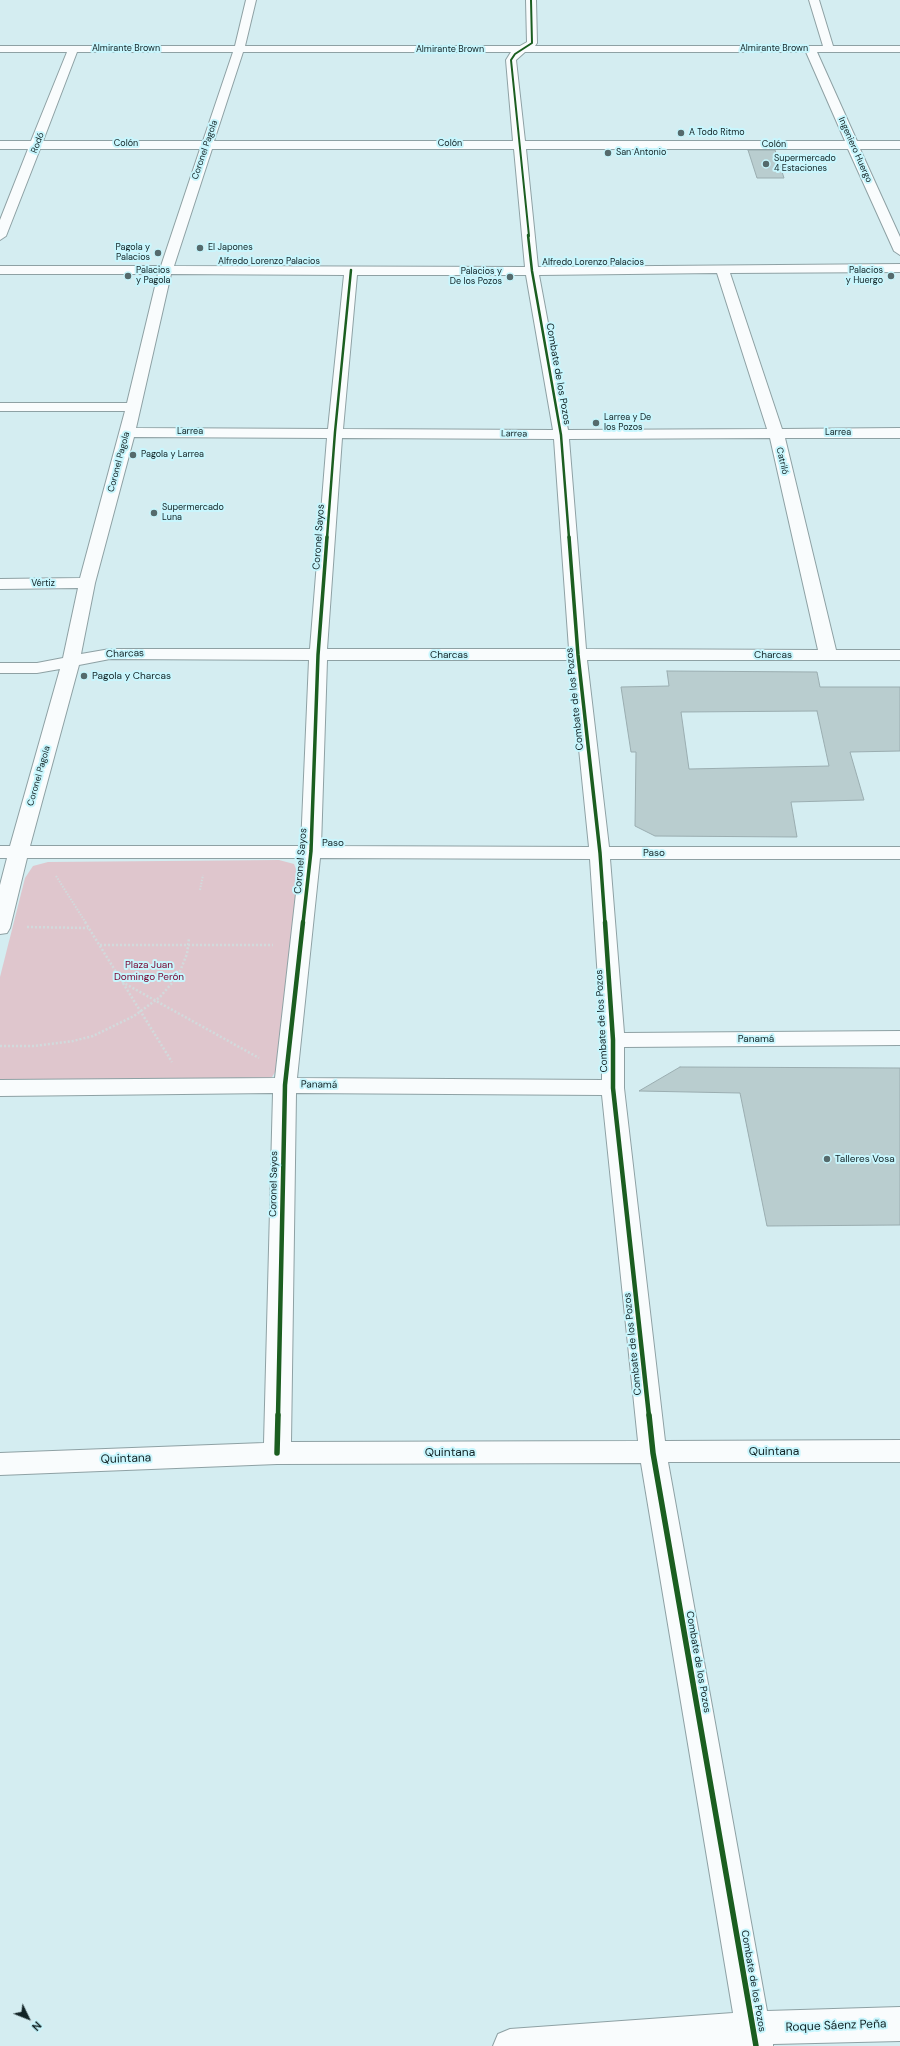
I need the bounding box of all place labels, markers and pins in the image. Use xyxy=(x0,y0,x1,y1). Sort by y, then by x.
marker: A Todo Ritmo xyxy=(676,128,686,138)
place label: A Todo Ritmo xyxy=(689,128,745,138)
marker: San Antonio xyxy=(603,148,613,158)
place label: San Antonio xyxy=(616,148,666,158)
place label: Supermercado 4 Estaciones xyxy=(774,154,836,175)
marker: Supermercado 4 Estaciones xyxy=(761,159,771,169)
place label: Pagola y Palacios xyxy=(116,243,150,264)
marker: El Japones xyxy=(195,243,205,253)
place label: El Japones xyxy=(208,243,253,253)
marker: Pagola y Palacios xyxy=(153,248,163,258)
place label: Palacios y Pagola xyxy=(136,266,170,287)
place label: Palacios y Huergo xyxy=(846,266,883,287)
place label: Palacios y De los Pozos xyxy=(450,267,502,288)
marker: Palacios y Pagola xyxy=(123,271,133,281)
marker: Palacios y Huergo xyxy=(886,271,896,281)
marker: Palacios y De los Pozos xyxy=(505,272,515,282)
place label: Larrea y De los Pozos xyxy=(604,413,651,434)
marker: Larrea y De los Pozos xyxy=(591,418,601,428)
marker: Pagola y Larrea xyxy=(128,450,138,460)
place label: Pagola y Larrea xyxy=(141,450,204,460)
place label: Supermercado Luna xyxy=(162,503,224,524)
marker: Supermercado Luna xyxy=(149,508,159,518)
place label: Pagola y Charcas xyxy=(92,670,171,682)
marker: Pagola y Charcas xyxy=(79,671,89,681)
place label: Talleres Vosa xyxy=(835,1153,895,1165)
marker: Talleres Vosa xyxy=(822,1154,832,1164)

